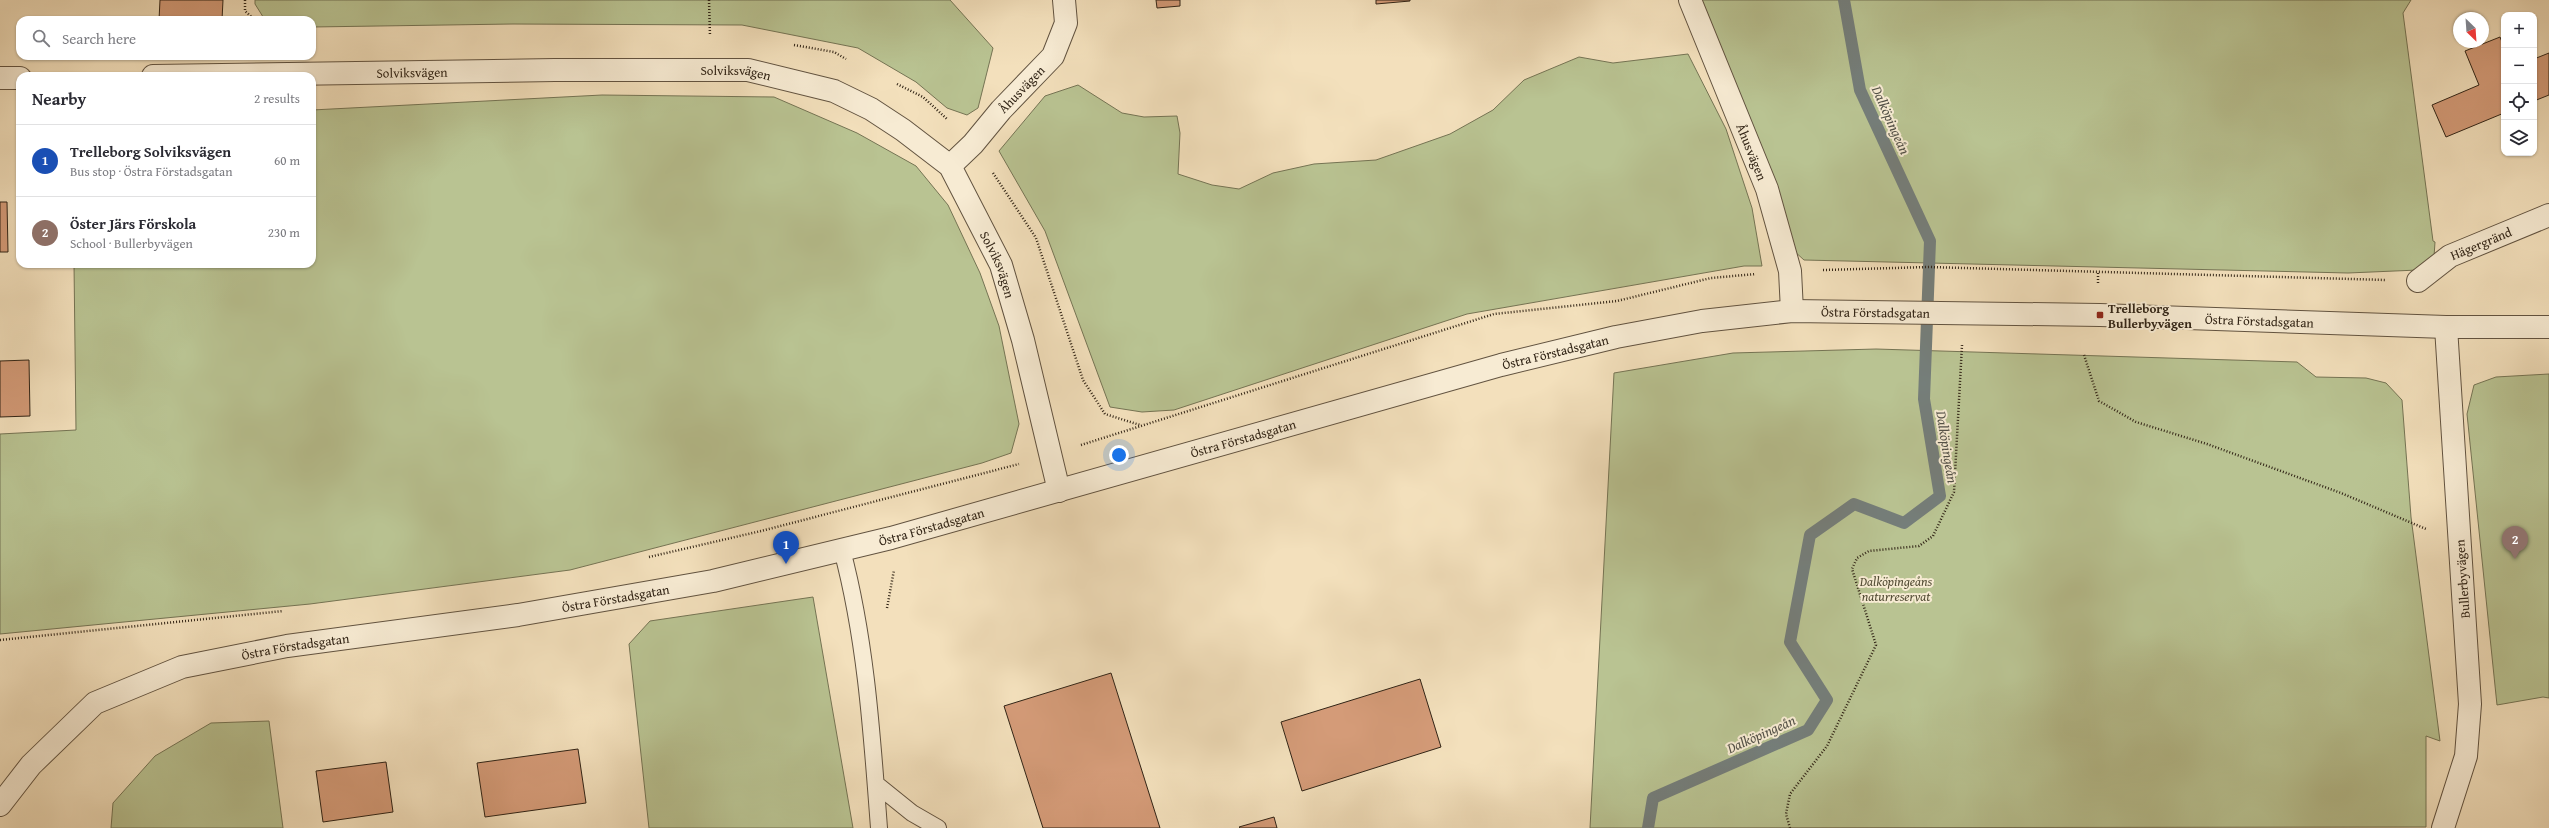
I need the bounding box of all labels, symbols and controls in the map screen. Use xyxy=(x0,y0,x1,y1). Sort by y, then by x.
north arrow xyxy=(2453,12,2489,48)
map controls xyxy=(2501,12,2537,156)
button: + xyxy=(2501,12,2537,48)
search box xyxy=(16,16,316,60)
icon: search xyxy=(30,27,52,49)
text: Search here xyxy=(62,28,136,49)
button: − xyxy=(2501,48,2537,84)
street label: Solviksvägen xyxy=(700,61,774,85)
street label: Åhusvägen xyxy=(994,61,1050,118)
street label: Solviksvägen xyxy=(376,63,448,83)
water label: Dalköpingeån xyxy=(1867,82,1915,157)
button: locate xyxy=(2501,84,2537,120)
text: Nearby xyxy=(32,86,86,111)
text: 2 results xyxy=(254,89,300,108)
button: layers xyxy=(2501,120,2537,156)
street label: Åhusvägen xyxy=(1731,121,1772,184)
text: Trelleborg Solviksvägen xyxy=(70,141,231,162)
text: 1 xyxy=(42,151,48,170)
text: 60 m xyxy=(274,151,300,170)
text: Bus stop · Östra Förstadsgatan xyxy=(70,162,233,181)
text: Öster Järs Förskola xyxy=(70,213,196,234)
street label: Hägergränd xyxy=(2447,222,2515,265)
text: 2 xyxy=(42,223,48,242)
text: 230 m xyxy=(268,223,300,242)
street label: Solviksvägen xyxy=(975,228,1019,301)
text: School · Bullerbyvägen xyxy=(70,234,193,253)
place label: Trelleborg Bullerbyvägen xyxy=(2108,299,2192,333)
street label: Östra Förstadsgatan xyxy=(1821,302,1931,323)
marker: Trelleborg Bullerbyvägen xyxy=(2095,310,2105,320)
street label: Östra Förstadsgatan xyxy=(2205,310,2315,332)
street label: Östra Förstadsgatan xyxy=(1500,330,1611,374)
water label: Dalköpingeån xyxy=(1931,408,1963,485)
street label: Östra Förstadsgatan xyxy=(1188,414,1299,463)
your location xyxy=(1109,445,1129,465)
street label: Östra Förstadsgatan xyxy=(877,503,987,551)
pin: 2 xyxy=(2502,526,2528,559)
pin: 1 xyxy=(773,531,799,564)
street label: Bullerbyvägen xyxy=(2450,538,2475,619)
park label: Dalköpingeåns naturreservat xyxy=(1859,572,1933,606)
street label: Östra Förstadsgatan xyxy=(560,580,672,617)
street label: Östra Förstadsgatan xyxy=(240,629,351,665)
water label: Dalköpingeån xyxy=(1723,710,1798,758)

